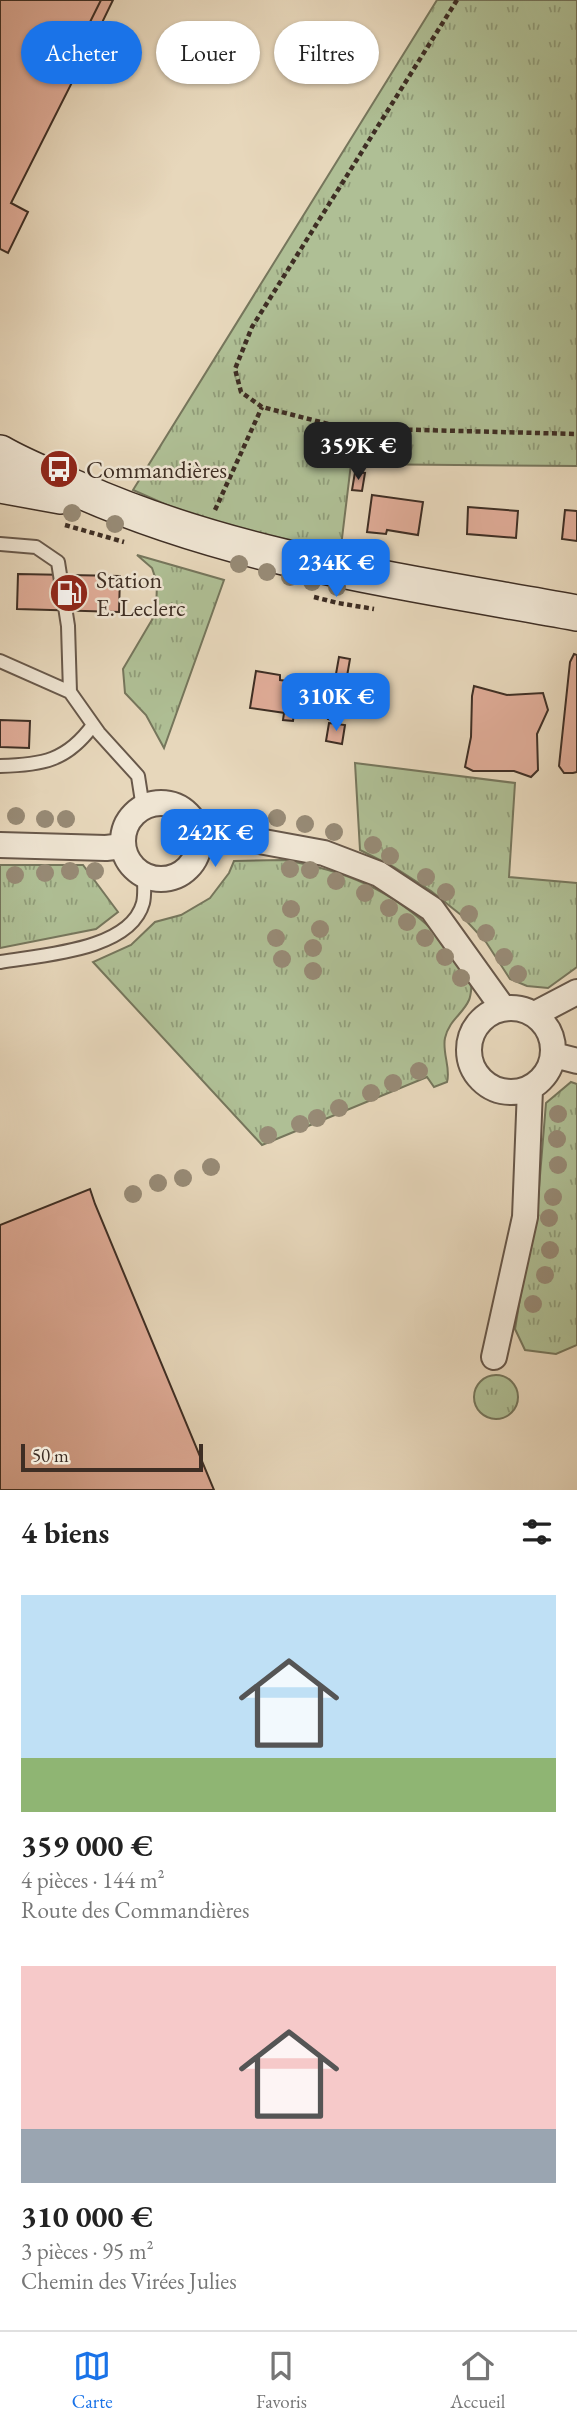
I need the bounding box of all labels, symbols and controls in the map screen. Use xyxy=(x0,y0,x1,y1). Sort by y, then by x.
chip: Acheter xyxy=(21,21,142,84)
chip: Louer xyxy=(156,21,260,84)
chip: Filtres xyxy=(274,21,379,84)
pin: 359K € xyxy=(301,422,415,482)
text: 359K € xyxy=(320,430,396,460)
bus stop icon: Commandières xyxy=(38,448,80,490)
place label: Commandières xyxy=(86,454,227,485)
pin: 234K € xyxy=(279,540,393,599)
text: 234K € xyxy=(298,547,374,577)
place label: Station E. Leclerc xyxy=(96,564,186,623)
fuel station icon: Station E. Leclerc xyxy=(48,572,90,614)
pin: 310K € xyxy=(279,674,393,733)
text: 310K € xyxy=(298,681,374,711)
pin: 242K € xyxy=(158,810,272,869)
text: 242K € xyxy=(177,817,253,847)
scale bar xyxy=(21,1441,203,1473)
text: 50 m xyxy=(32,1443,69,1468)
text: 4 biens xyxy=(21,1513,109,1552)
icon: filters xyxy=(518,1513,556,1551)
icon: home xyxy=(226,1640,352,1766)
text: 359 000 € xyxy=(21,1826,153,1865)
text: 4 pièces · 144 m² xyxy=(21,1865,165,1895)
text: Route des Commandières xyxy=(21,1895,249,1925)
icon: home xyxy=(226,2011,352,2137)
text: 310 000 € xyxy=(21,2197,153,2236)
text: 3 pièces · 95 m² xyxy=(21,2236,154,2266)
text: Chemin des Virées Julies xyxy=(21,2266,237,2296)
tab: Carte xyxy=(72,2347,113,2414)
tab: Favoris xyxy=(256,2347,307,2414)
tab: Accueil xyxy=(450,2347,505,2414)

